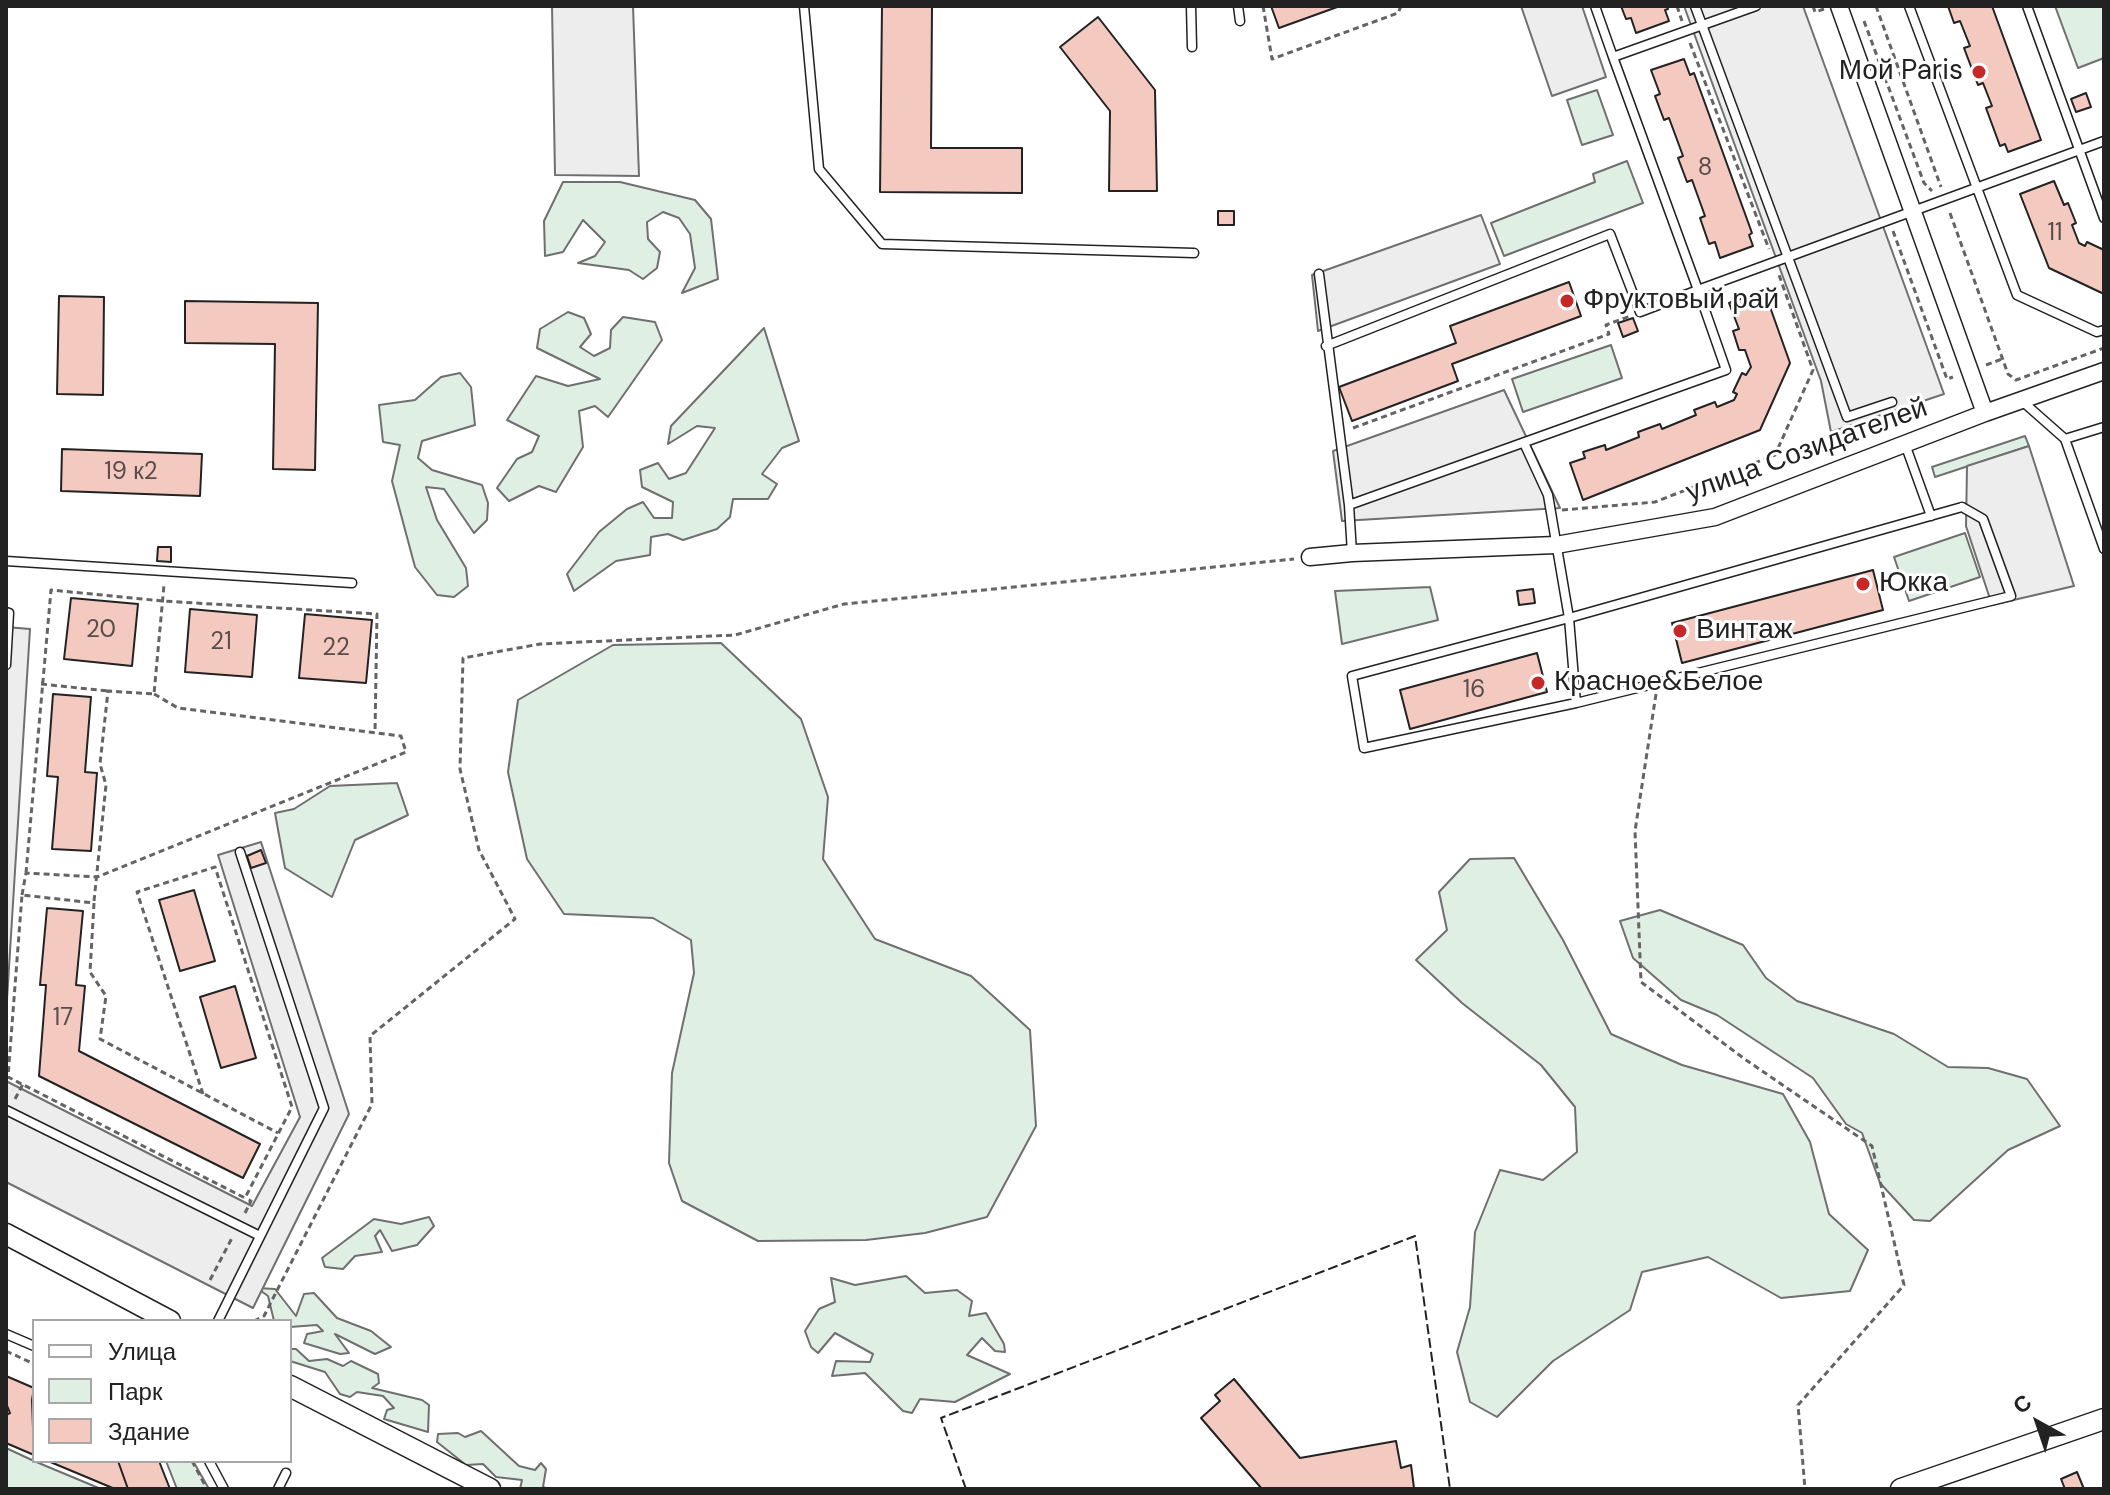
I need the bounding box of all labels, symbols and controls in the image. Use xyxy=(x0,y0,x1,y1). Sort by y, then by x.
place label: Мой Paris xyxy=(1839,55,1963,89)
marker: Мой Paris xyxy=(1970,63,1988,81)
house number: 8 xyxy=(1698,155,1712,183)
house number: 11 xyxy=(2048,220,2062,248)
place label: Фруктовый рай xyxy=(1583,284,1779,318)
marker: Фруктовый рай xyxy=(1558,292,1576,310)
street label: улица Созидателей xyxy=(1682,392,1932,510)
house number: 19 к2 xyxy=(104,459,158,487)
place label: Юкка xyxy=(1879,567,1948,601)
marker: Юкка xyxy=(1854,575,1872,593)
place label: Винтаж xyxy=(1696,614,1793,648)
house number: 20 xyxy=(86,617,116,645)
marker: Винтаж xyxy=(1671,622,1689,640)
house number: 21 xyxy=(210,629,232,657)
house number: 22 xyxy=(322,635,350,663)
place label: Красное&Белое xyxy=(1554,666,1763,700)
marker: Красное&Белое xyxy=(1529,674,1547,692)
house number: 16 xyxy=(1463,677,1485,705)
house number: 17 xyxy=(53,1005,73,1033)
legend xyxy=(32,1319,292,1463)
text: Улица xyxy=(108,1336,176,1367)
text: Парк xyxy=(108,1376,162,1407)
north arrow xyxy=(1998,1383,2078,1463)
text: С xyxy=(2007,1388,2038,1420)
text: Здание xyxy=(108,1416,190,1447)

